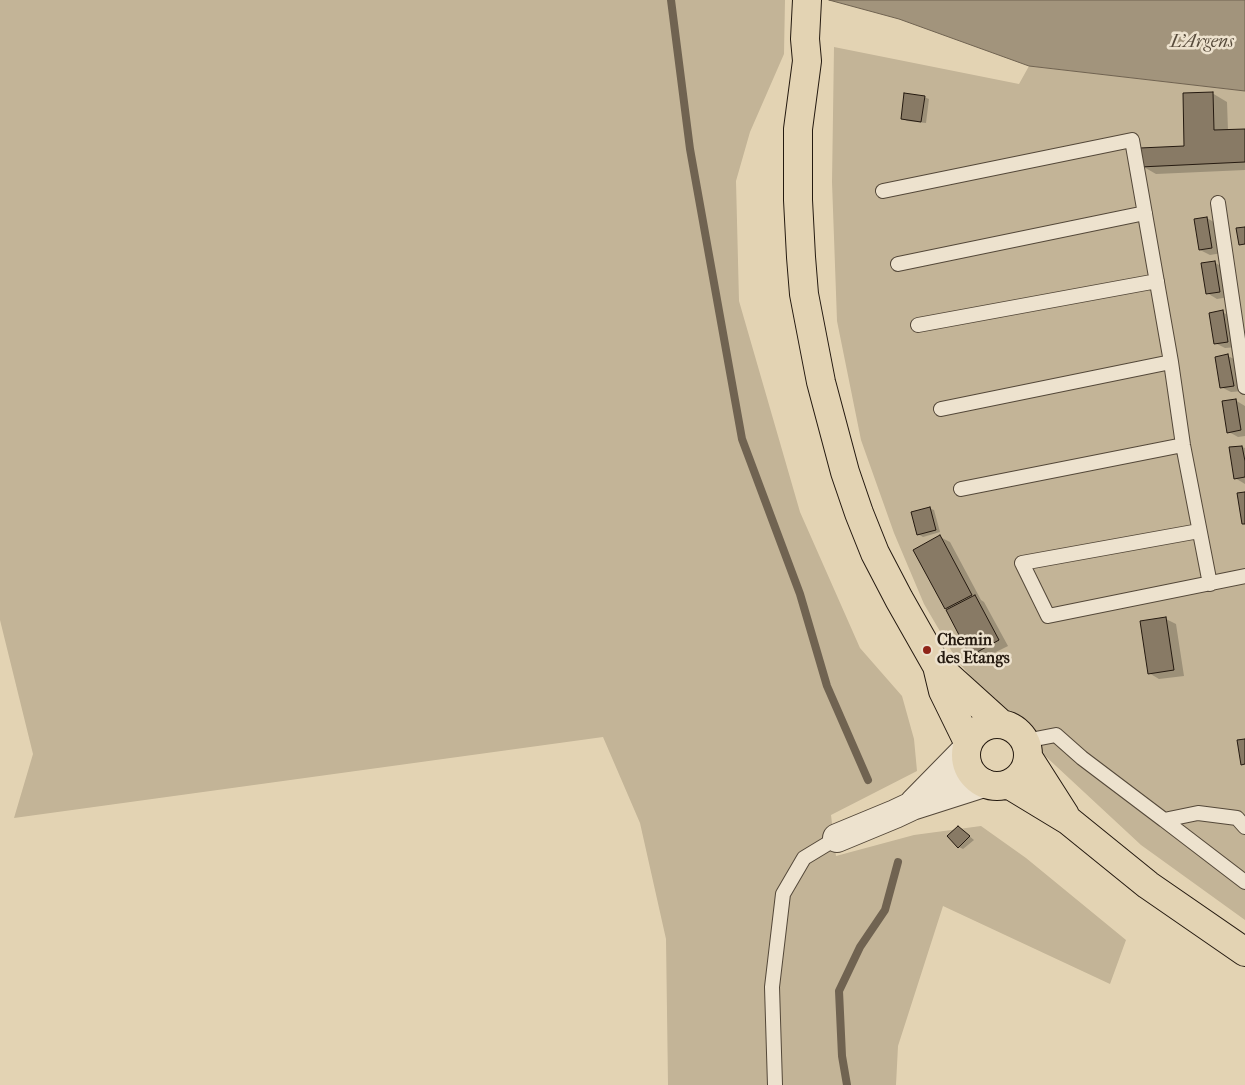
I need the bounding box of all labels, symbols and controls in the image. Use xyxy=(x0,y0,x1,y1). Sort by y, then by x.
water label: L'Argens xyxy=(1170,32,1234,54)
place label: Chemin des Etangs xyxy=(937,631,1010,669)
marker: Chemin des Etangs xyxy=(921,644,933,656)

